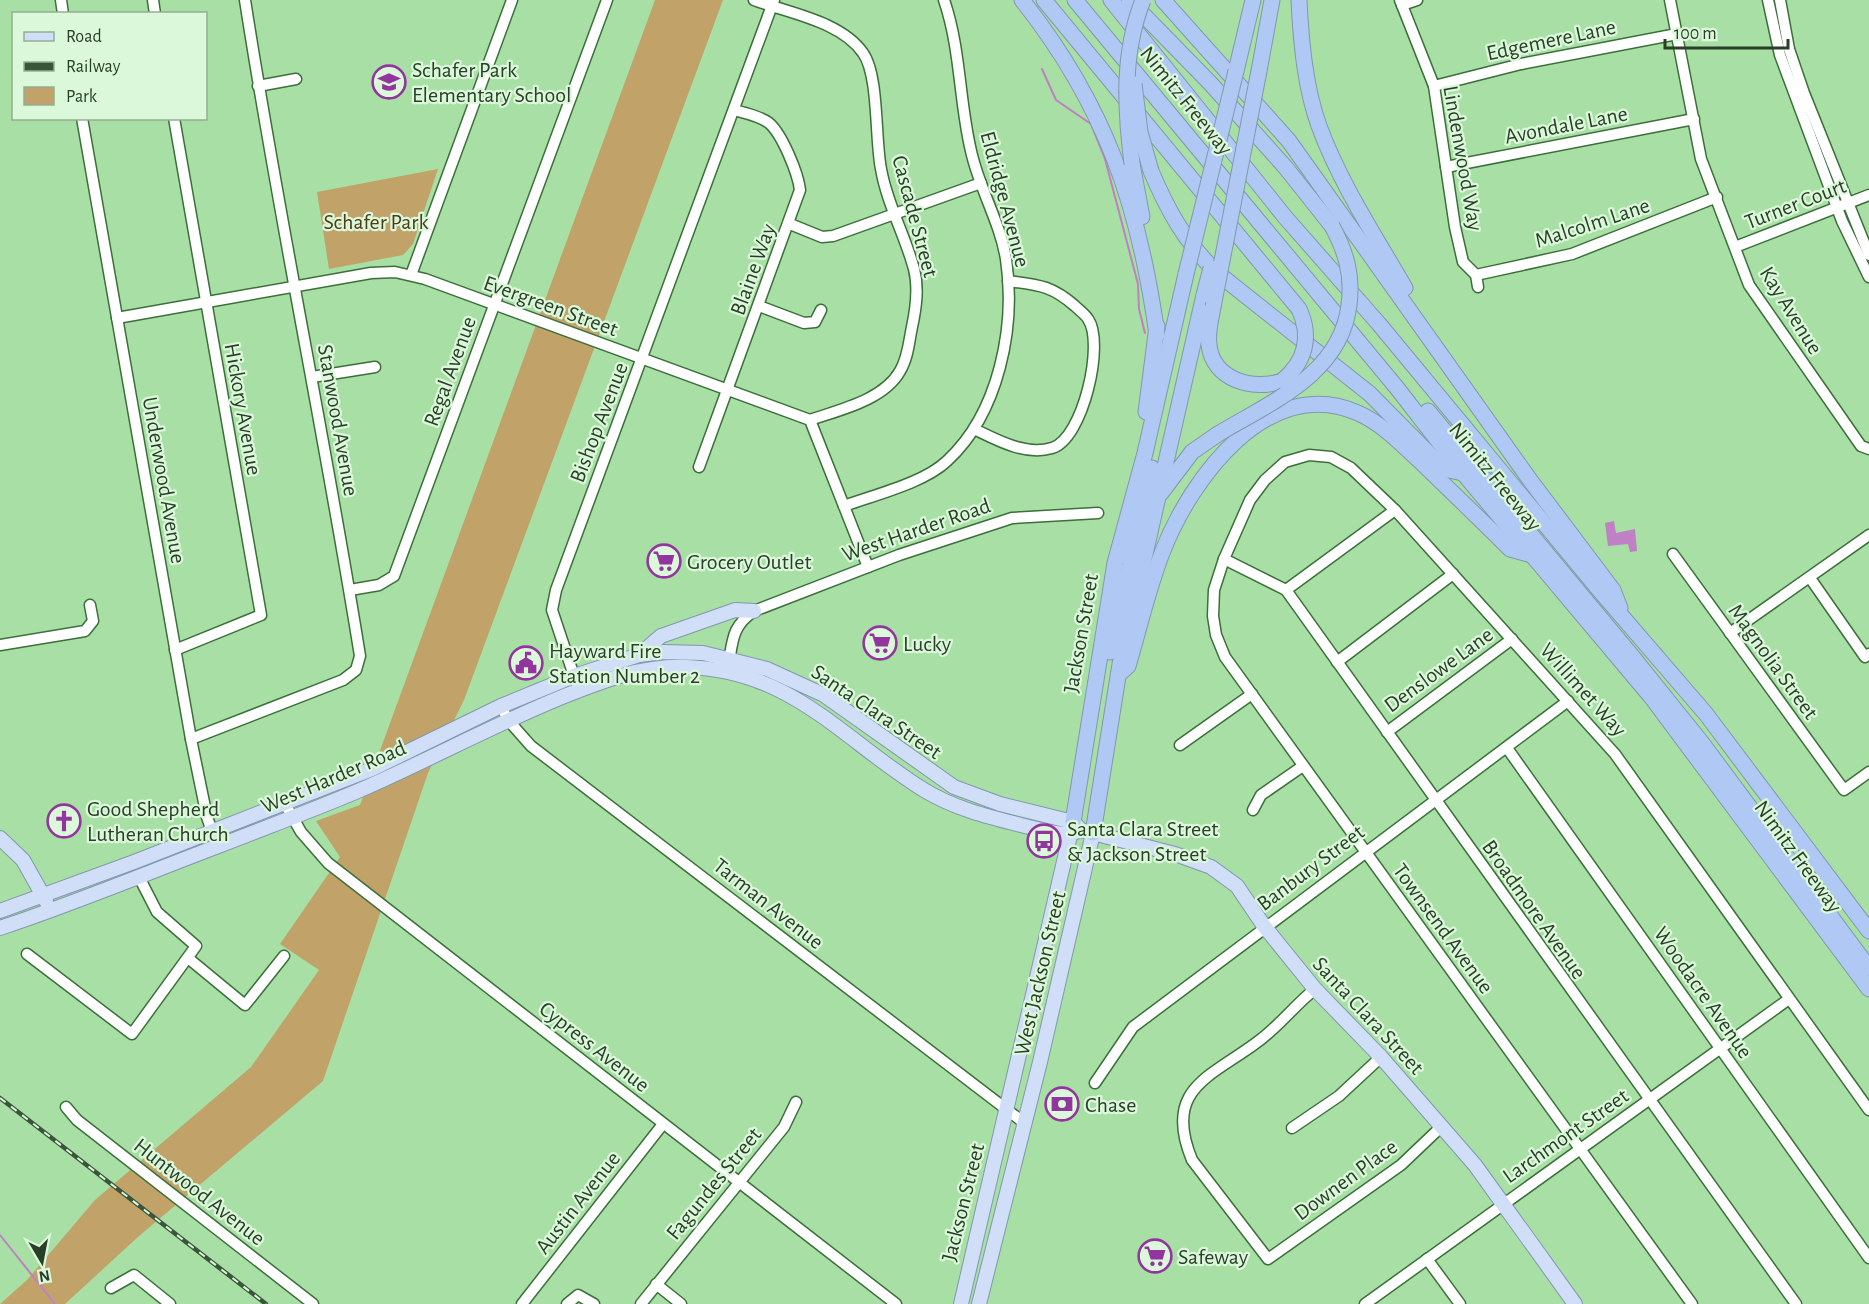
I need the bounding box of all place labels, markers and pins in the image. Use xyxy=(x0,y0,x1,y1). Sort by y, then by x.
place label: Schafer Park Elementary School xyxy=(412,59,572,106)
school or university icon: Schafer Park Elementary School xyxy=(371,64,407,100)
supermarket icon: Grocery Outlet xyxy=(646,543,682,579)
place label: Grocery Outlet xyxy=(687,551,811,573)
supermarket icon: Lucky xyxy=(862,625,898,661)
place label: Lucky xyxy=(903,633,952,655)
place label: Hayward Fire Station Number 2 xyxy=(549,640,700,687)
public building icon: Hayward Fire Station Number 2 xyxy=(508,645,544,681)
place label: Good Shepherd Lutheran Church xyxy=(87,798,229,845)
church icon: Good Shepherd Lutheran Church xyxy=(46,803,82,839)
place label: Santa Clara Street & Jackson Street xyxy=(1067,818,1218,865)
bus stop icon: Santa Clara Street & Jackson Street xyxy=(1026,823,1062,859)
bank icon: Chase xyxy=(1044,1086,1080,1122)
place label: Chase xyxy=(1085,1094,1136,1116)
supermarket icon: Safeway xyxy=(1137,1238,1173,1274)
place label: Safeway xyxy=(1178,1246,1249,1268)

